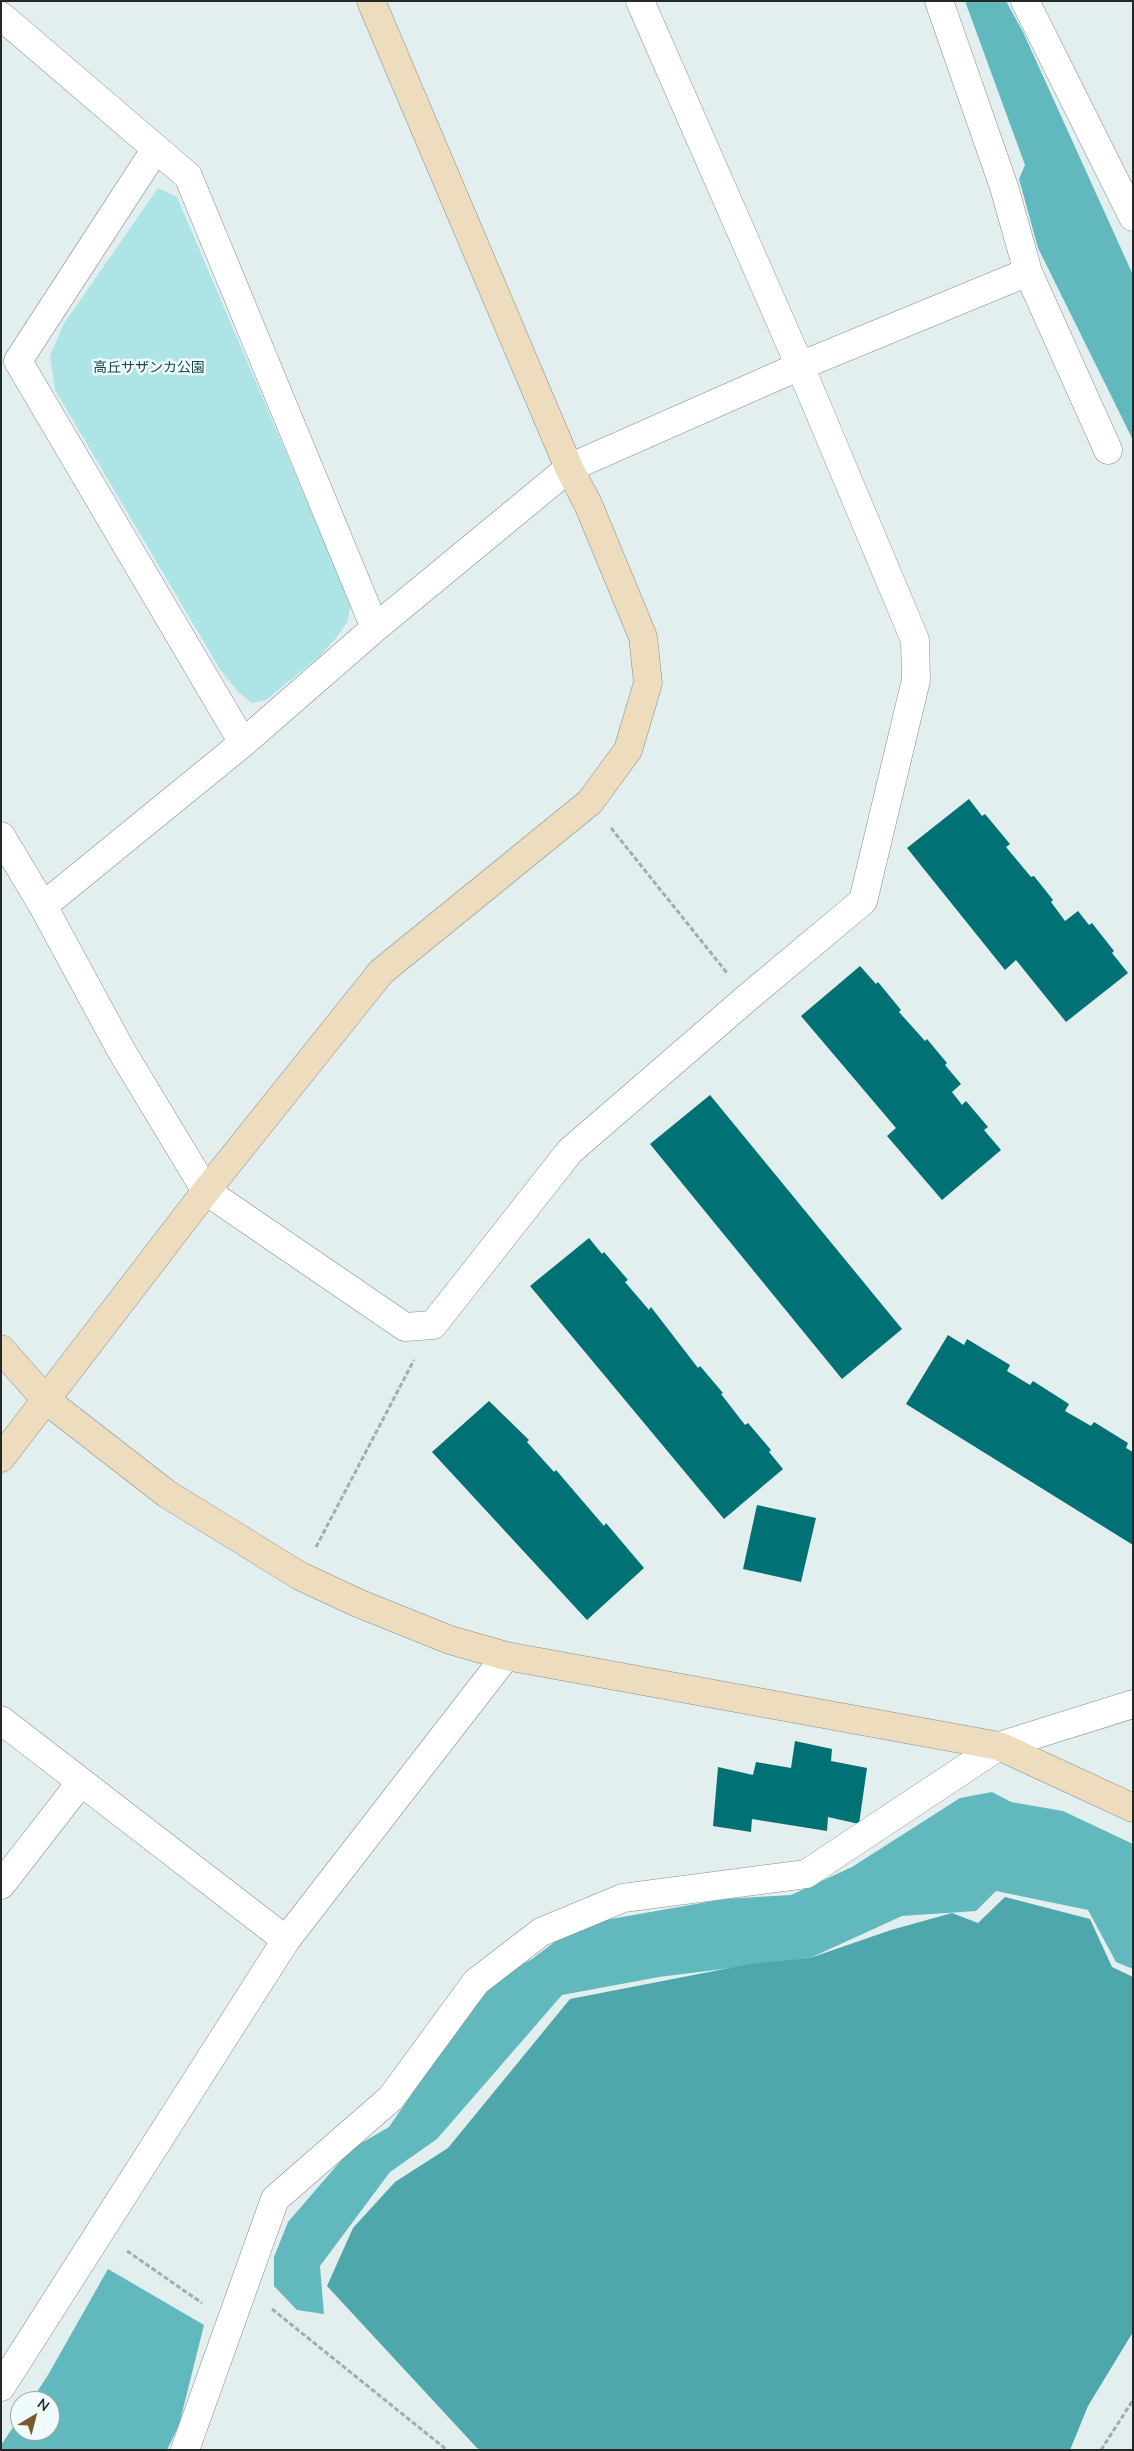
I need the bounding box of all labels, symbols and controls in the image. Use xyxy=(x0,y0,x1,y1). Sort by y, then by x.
park label: 高丘サザンカ公園 xyxy=(93,360,205,376)
north arrow xyxy=(10,2391,60,2441)
text: N xyxy=(34,2394,53,2415)

